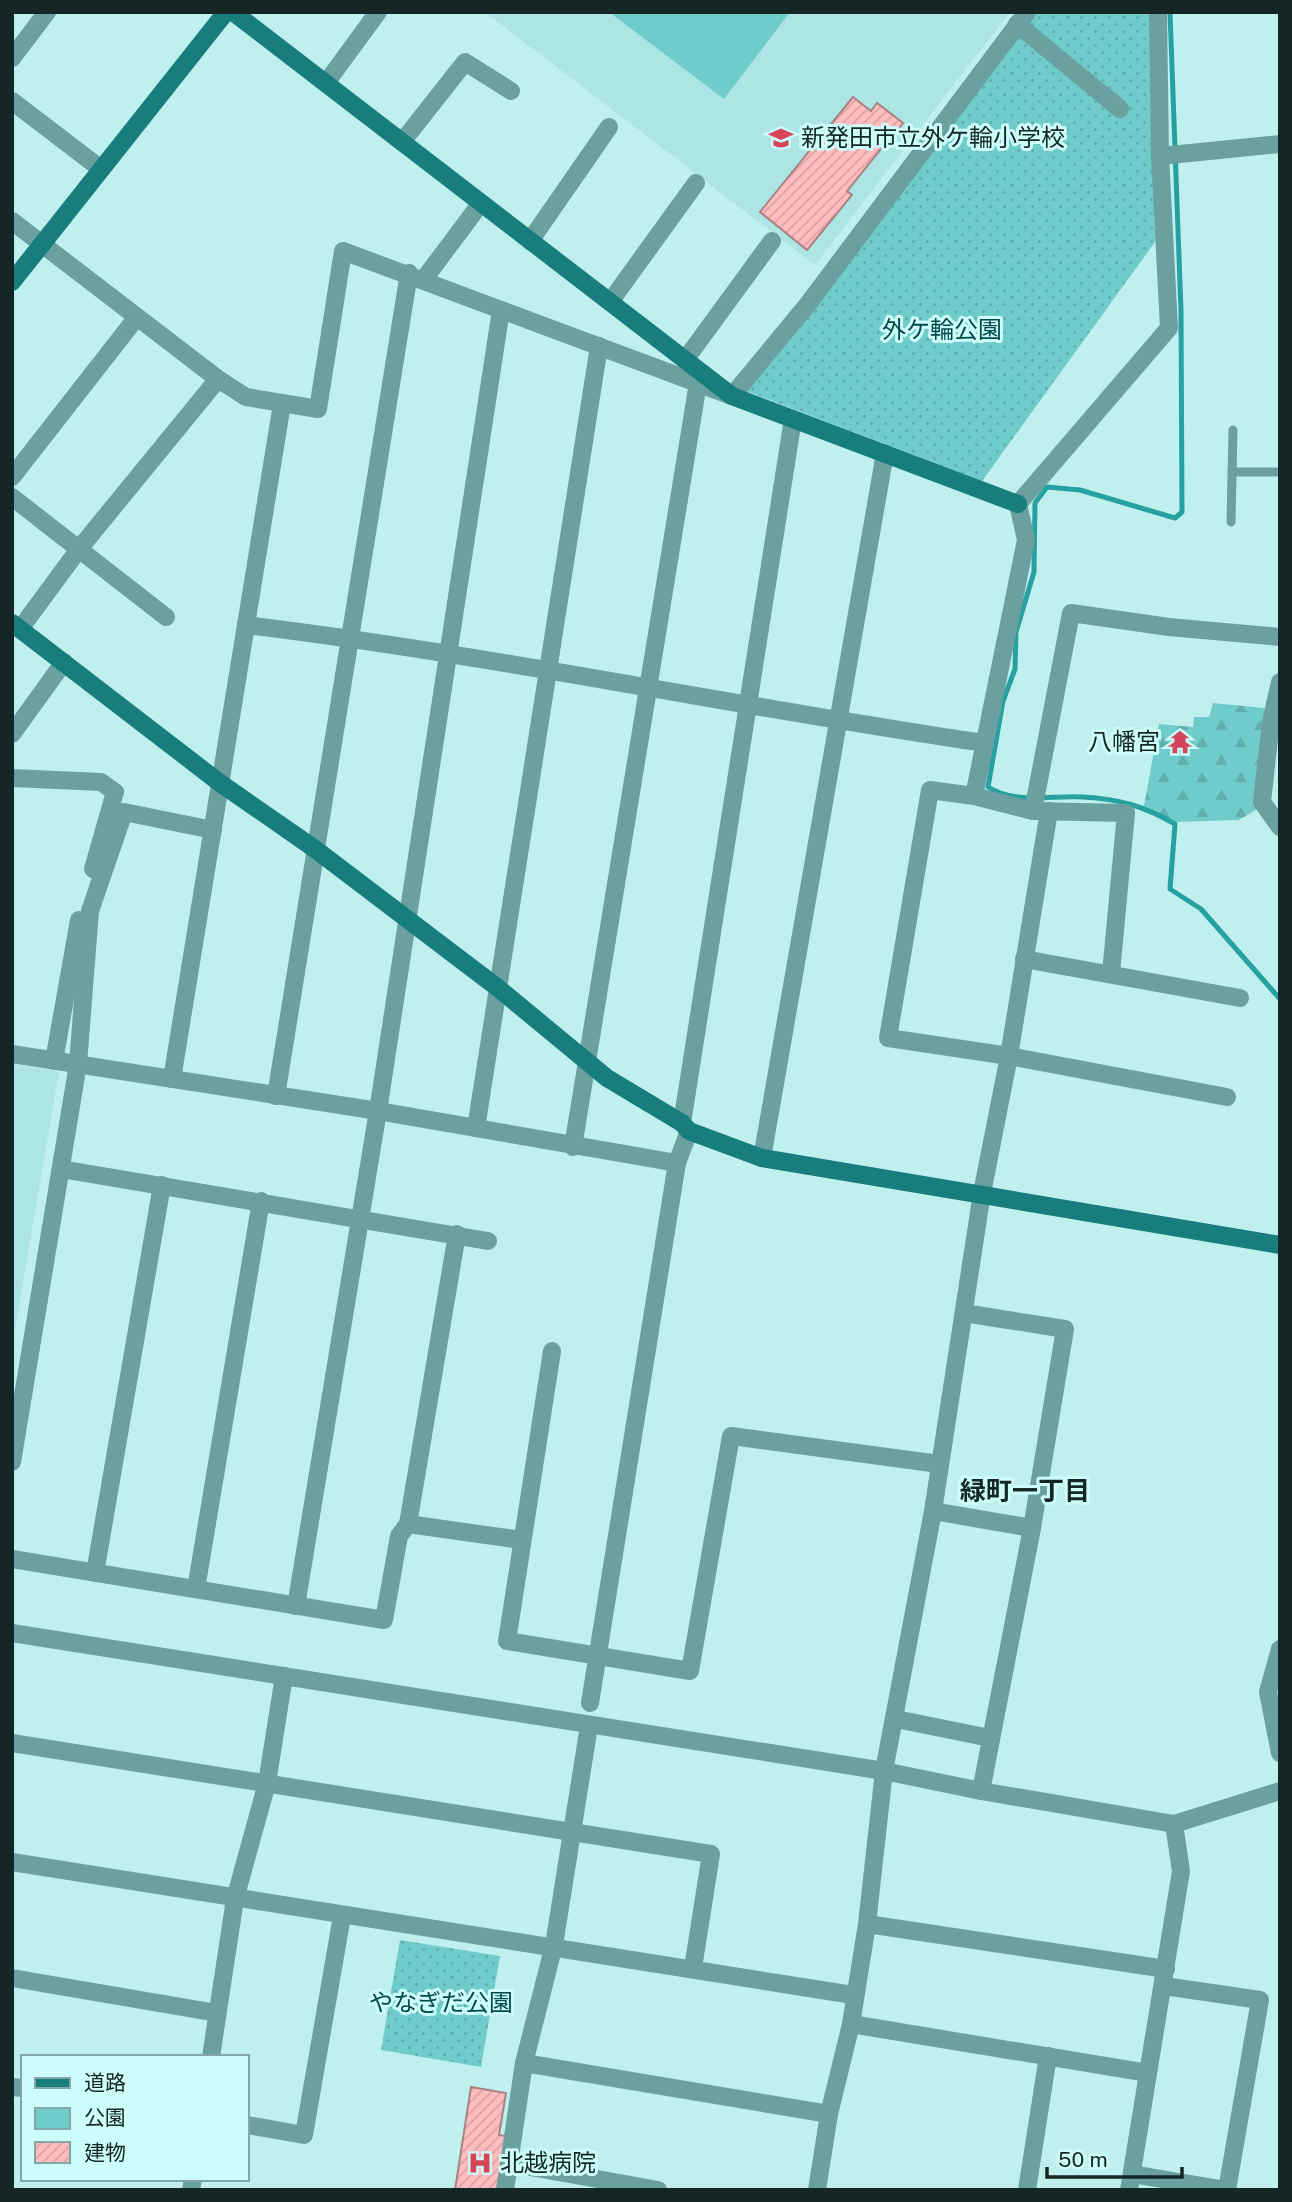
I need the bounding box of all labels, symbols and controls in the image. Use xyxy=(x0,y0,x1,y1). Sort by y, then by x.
place label: 新発田市立外ケ輪小学校 xyxy=(801,123,1065,151)
school or university icon: 新発田市立外ケ輪小学校 xyxy=(767,124,795,152)
park label: 外ケ輪公園 xyxy=(882,315,1002,343)
place label: 八幡宮 xyxy=(1088,727,1160,755)
temple icon: 八幡宮 xyxy=(1166,728,1194,756)
district label: 緑町一丁目 xyxy=(960,1475,1090,1506)
park label: やなぎだ公園 xyxy=(369,1988,513,2016)
legend xyxy=(21,2055,248,2181)
text: 道路 xyxy=(84,2070,126,2095)
text: 公園 xyxy=(84,2105,126,2130)
scale bar xyxy=(1047,2136,1182,2180)
text: 建物 xyxy=(84,2140,126,2165)
text: 50 m xyxy=(1058,2147,1108,2172)
place label: 北越病院 xyxy=(500,2148,596,2176)
hospital icon: 北越病院 xyxy=(466,2149,494,2177)

